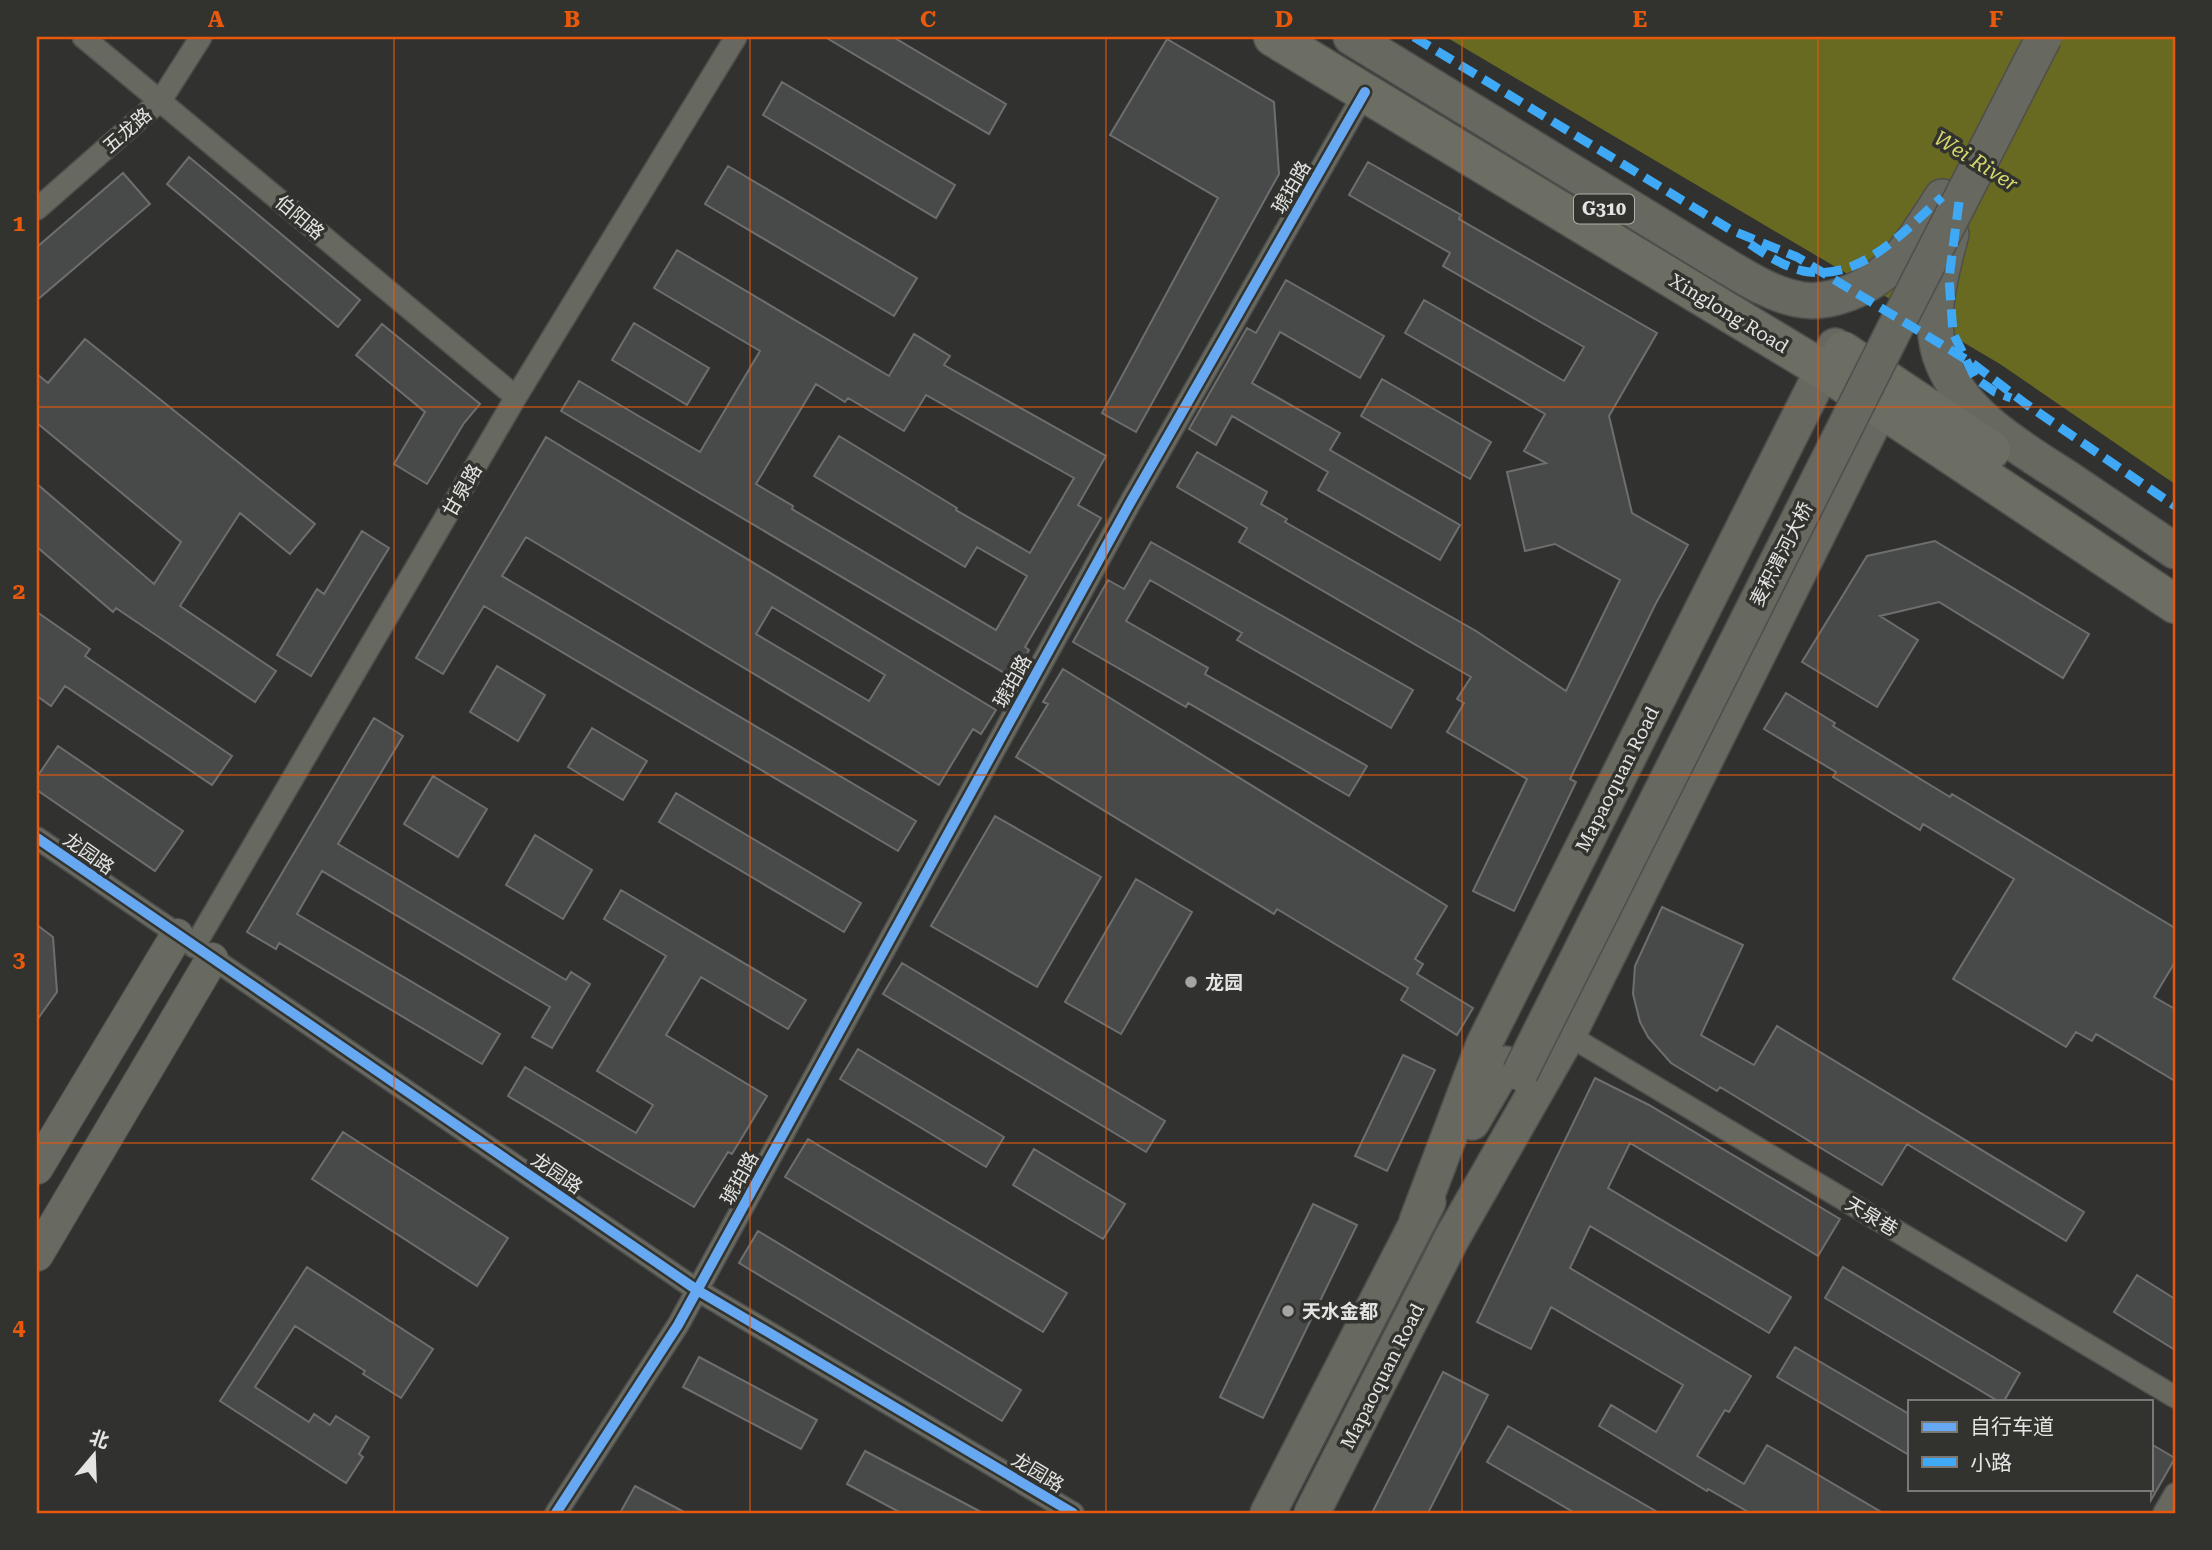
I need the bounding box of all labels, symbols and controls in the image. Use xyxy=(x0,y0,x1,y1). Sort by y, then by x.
text: A xyxy=(208,6,225,33)
text: B xyxy=(564,6,580,33)
text: C xyxy=(920,6,936,33)
text: D xyxy=(1275,6,1293,33)
text: E xyxy=(1633,6,1647,33)
text: F xyxy=(1989,6,2003,33)
street label: 五龙路 xyxy=(98,103,156,158)
water label: Wei River xyxy=(1930,126,2023,196)
street label: 琥珀路 xyxy=(1267,157,1316,218)
street label: 伯阳路 xyxy=(270,190,329,245)
road number: G310 xyxy=(1574,194,1634,224)
text: 1 xyxy=(13,210,26,237)
street label: Xinglong Road xyxy=(1665,269,1793,358)
street label: 甘泉路 xyxy=(438,460,487,521)
street label: 麦积渭河大桥 xyxy=(1745,498,1818,610)
text: 2 xyxy=(13,578,25,605)
street label: 琥珀路 xyxy=(989,651,1036,712)
street label: Mapaoquan Road xyxy=(1571,703,1664,856)
street label: 龙园路 xyxy=(59,828,119,879)
text: 3 xyxy=(13,946,26,973)
place label: 龙园 xyxy=(1205,971,1243,994)
marker: 龙园 xyxy=(1183,974,1199,990)
street label: 龙园路 xyxy=(527,1148,587,1199)
street label: 琥珀路 xyxy=(716,1148,763,1209)
street label: 天泉巷 xyxy=(1841,1192,1902,1241)
place label: 天水金都 xyxy=(1302,1300,1378,1323)
street label: Mapaoquan Road xyxy=(1336,1300,1429,1453)
marker: 天水金都 xyxy=(1280,1303,1296,1319)
text: 4 xyxy=(13,1314,26,1341)
legend xyxy=(1908,1400,2152,1490)
text: 自行车道 xyxy=(1970,1415,2054,1439)
north arrow xyxy=(60,1420,130,1490)
text: 北 xyxy=(87,1425,112,1453)
street label: 龙园路 xyxy=(1007,1448,1068,1497)
text: 小路 xyxy=(1970,1451,2012,1475)

